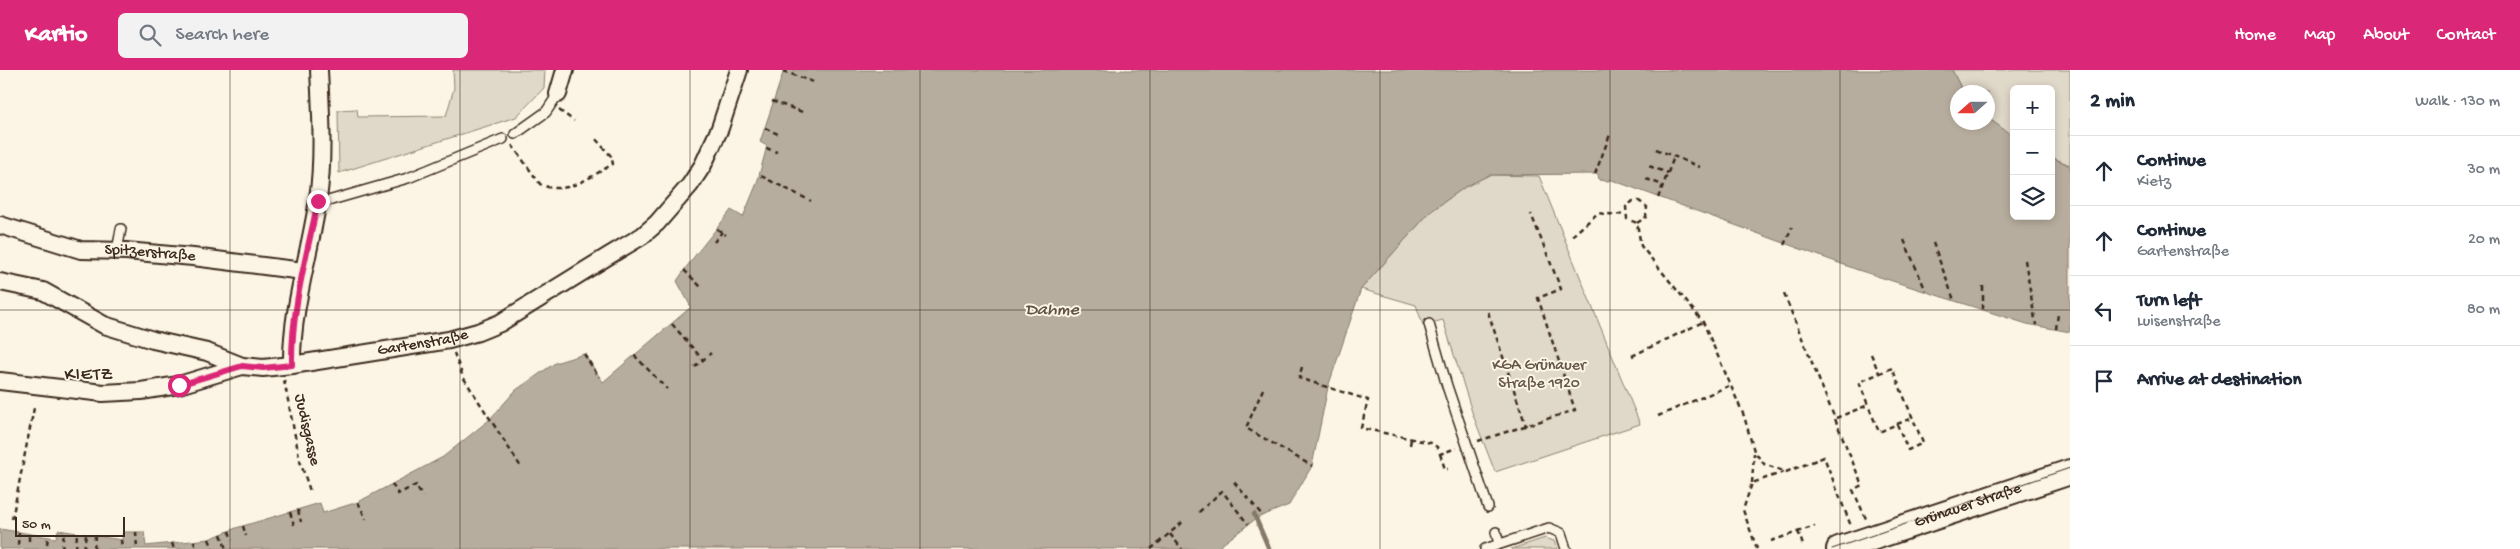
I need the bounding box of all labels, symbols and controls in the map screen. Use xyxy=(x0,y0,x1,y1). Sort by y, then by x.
search box xyxy=(118,13,468,58)
text: Kartio xyxy=(25,21,88,50)
icon: search xyxy=(136,21,164,49)
text: Search here xyxy=(176,24,269,47)
text: Home xyxy=(2234,25,2276,46)
text: Map xyxy=(2304,25,2335,46)
text: About xyxy=(2363,25,2409,46)
text: Contact xyxy=(2437,25,2495,46)
north arrow xyxy=(1950,85,1995,130)
map controls xyxy=(2010,85,2055,220)
button: + xyxy=(2010,85,2055,130)
text: 2 min xyxy=(2090,90,2135,115)
text: Walk · 130 m xyxy=(2415,93,2500,112)
button: − xyxy=(2010,130,2055,175)
text: Continue xyxy=(2137,150,2206,173)
icon: ahead xyxy=(2090,157,2118,185)
text: 30 m xyxy=(2467,161,2500,180)
text: Kietz xyxy=(2137,173,2171,192)
button: layers xyxy=(2010,175,2055,220)
route end xyxy=(307,190,330,213)
text: Continue xyxy=(2137,220,2206,243)
icon: ahead xyxy=(2090,227,2118,255)
text: 20 m xyxy=(2468,231,2500,250)
street label: Spitzerstraße xyxy=(104,241,197,267)
text: Gartenstraße xyxy=(2137,243,2229,262)
text: Turn left xyxy=(2137,290,2201,313)
icon: left xyxy=(2090,297,2118,325)
water label: Dahme xyxy=(1025,300,1079,321)
text: 80 m xyxy=(2467,301,2500,320)
text: Luisenstraße xyxy=(2137,313,2221,332)
street label: Gartenstraße xyxy=(376,325,471,361)
park label: KGA Grünauer Straße 1920 xyxy=(1492,357,1587,394)
district label: KIETZ xyxy=(64,365,114,386)
icon: arrive xyxy=(2090,367,2118,395)
text: Arrive at destination xyxy=(2137,369,2301,392)
route start xyxy=(168,374,191,397)
street label: Judisgasse xyxy=(289,392,324,468)
street label: Grünauer Straße xyxy=(1912,479,2025,533)
scale bar xyxy=(15,514,125,537)
text: 50 m xyxy=(22,517,51,534)

